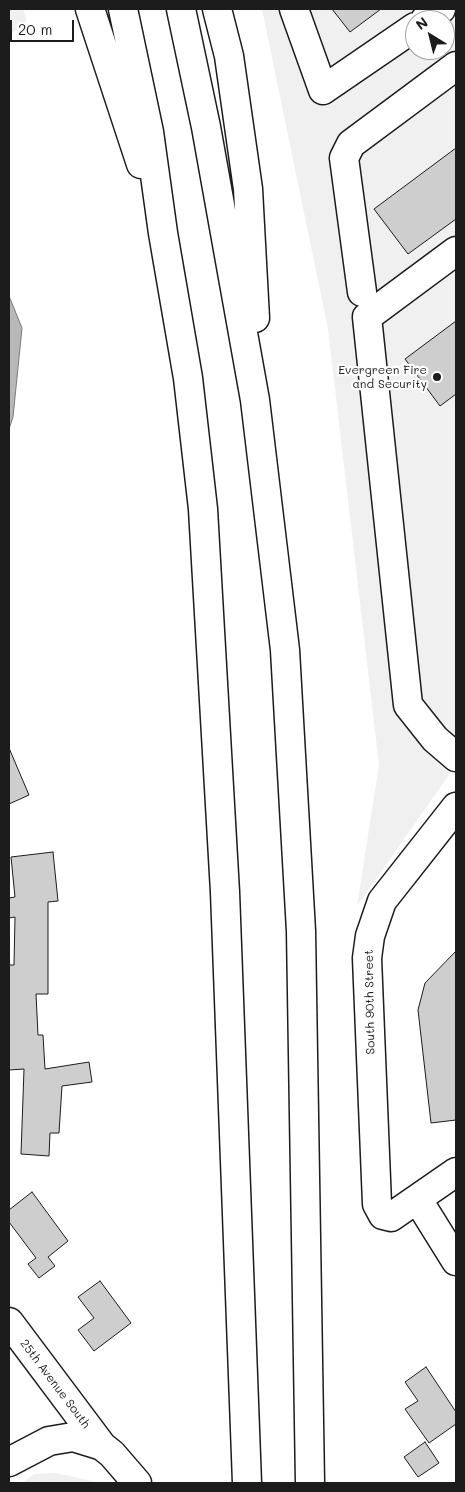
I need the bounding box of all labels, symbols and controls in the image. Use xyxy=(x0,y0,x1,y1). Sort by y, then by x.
scale bar xyxy=(12,10,76,42)
north arrow xyxy=(405,10,455,60)
text: N xyxy=(412,12,431,34)
text: 20 m xyxy=(18,19,52,39)
place label: Evergreen Fire and Security xyxy=(338,363,427,391)
marker: Evergreen Fire and Security xyxy=(431,371,443,383)
street label: South 90th Street xyxy=(362,949,378,1055)
street label: 25th Avenue South xyxy=(17,1337,93,1431)

